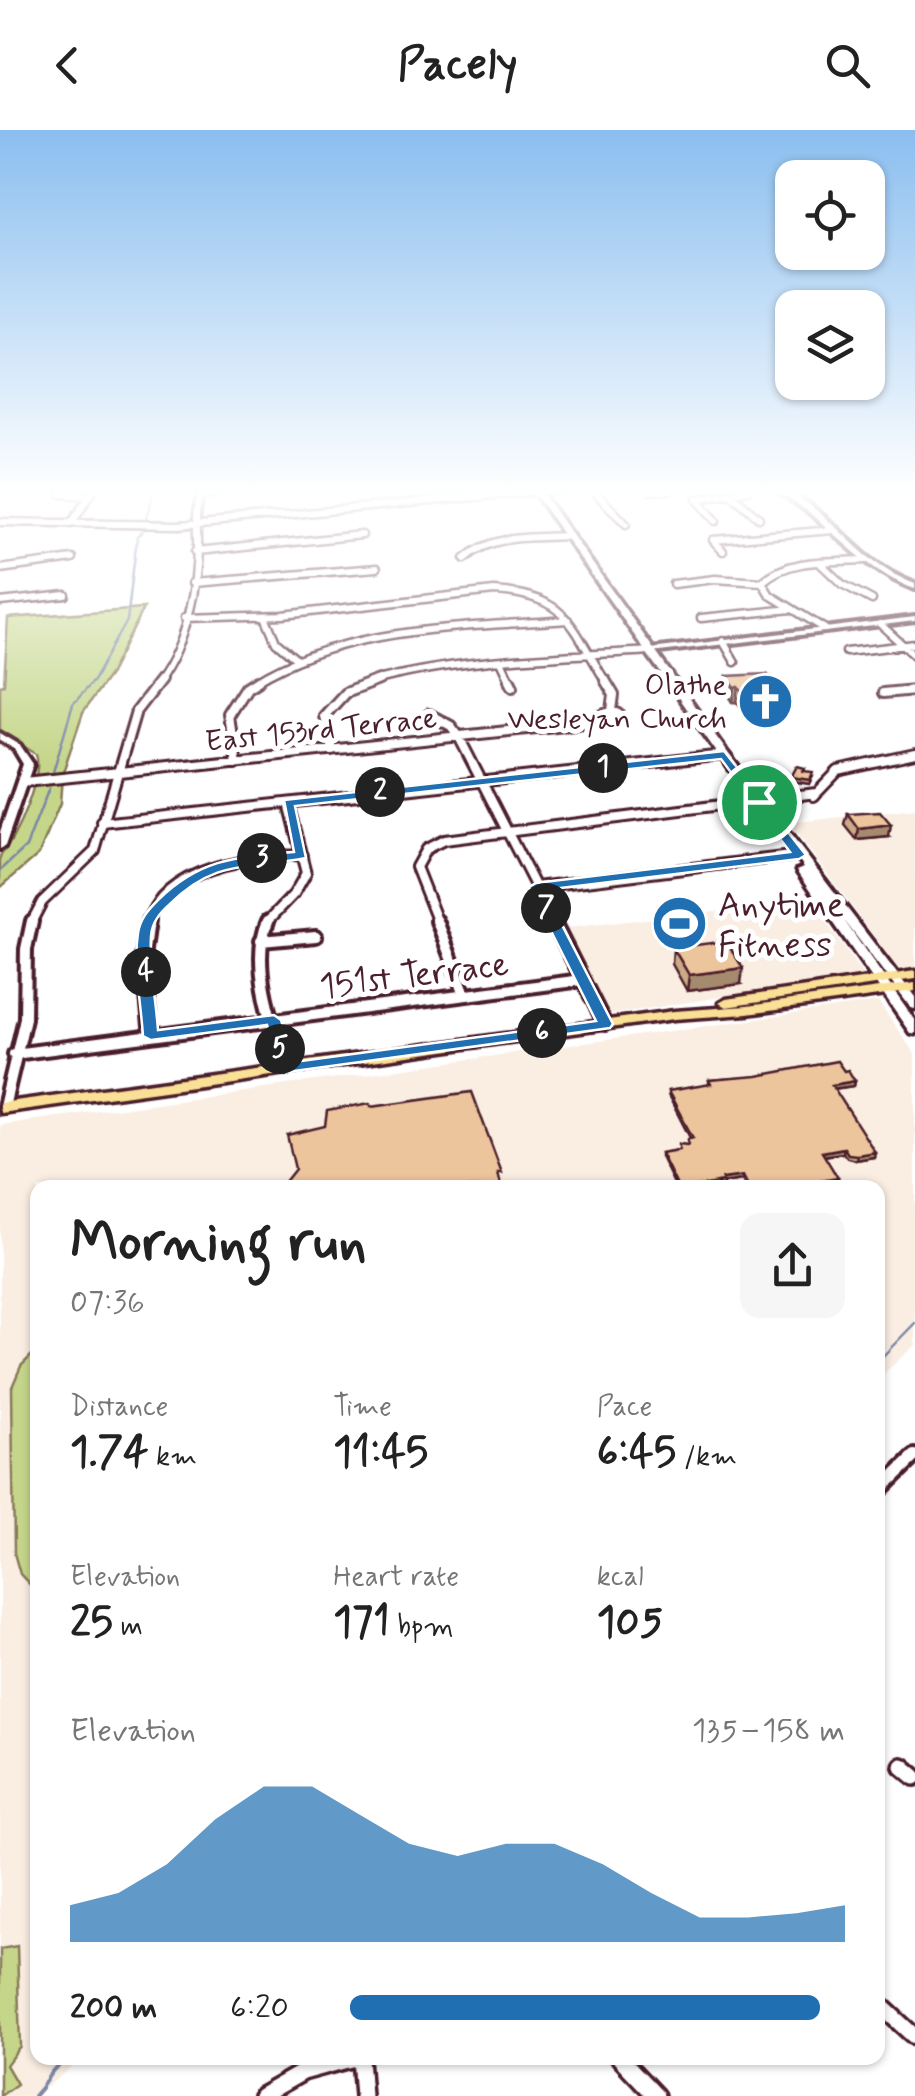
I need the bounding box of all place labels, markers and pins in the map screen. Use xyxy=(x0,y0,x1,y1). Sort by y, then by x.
place label: Olathe Wesleyan Church xyxy=(507,666,727,739)
church icon: Olathe Wesleyan Church xyxy=(736,671,796,731)
pin: 1 xyxy=(578,743,628,793)
pin xyxy=(717,760,802,845)
pin: 2 xyxy=(355,767,405,817)
pin: 3 xyxy=(237,833,287,883)
pin: 7 xyxy=(521,883,571,933)
place label: Anytime Fitness xyxy=(718,883,844,969)
sports icon: Anytime Fitness xyxy=(649,894,709,954)
pin: 4 xyxy=(121,947,171,997)
pin: 6 xyxy=(517,1008,567,1058)
pin: 5 xyxy=(255,1024,305,1074)

